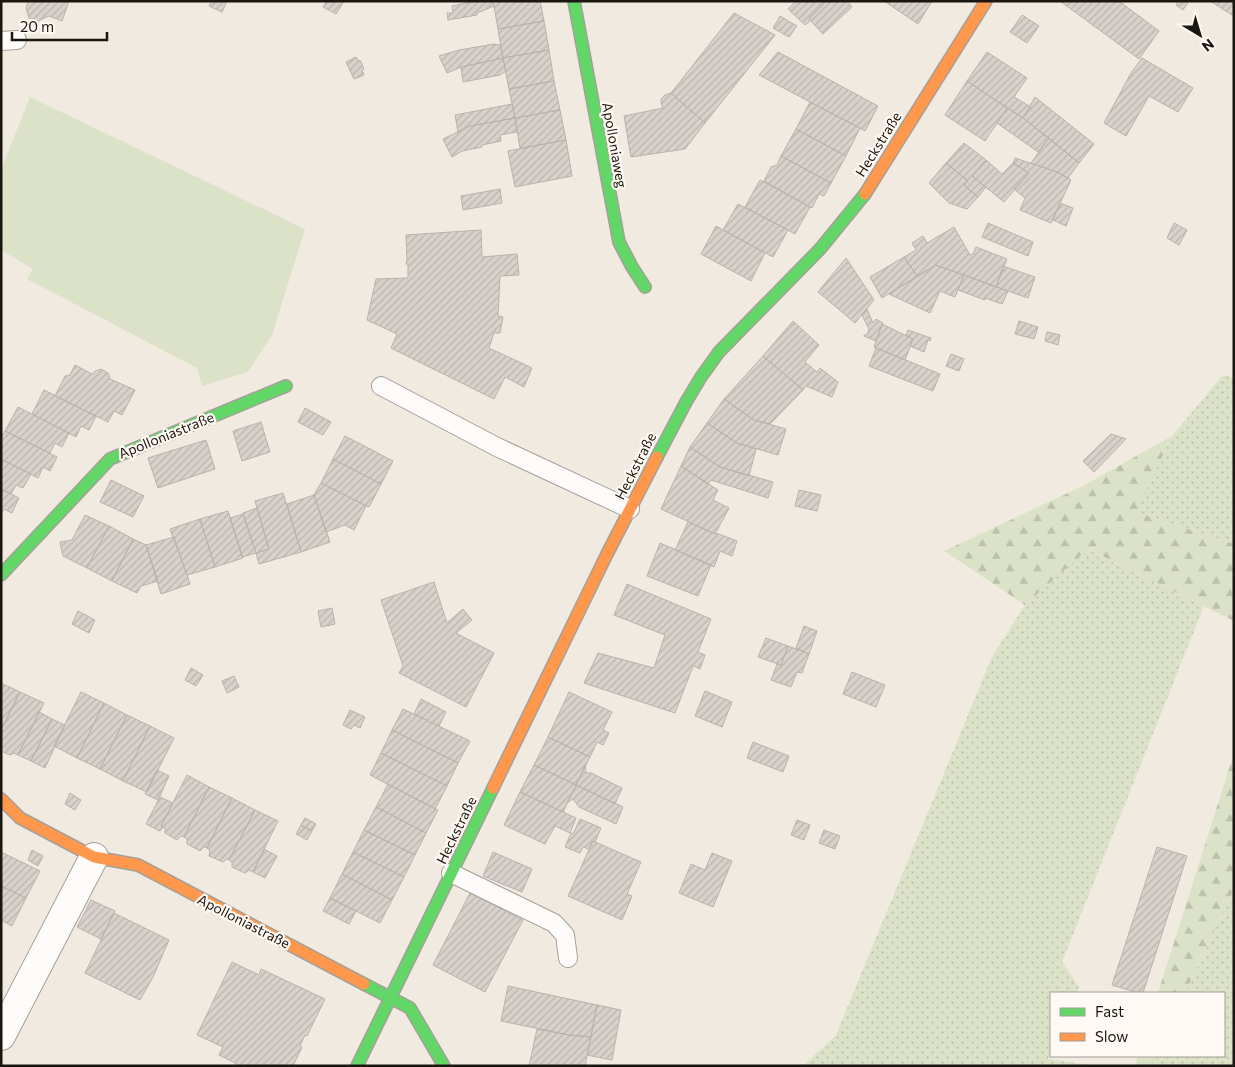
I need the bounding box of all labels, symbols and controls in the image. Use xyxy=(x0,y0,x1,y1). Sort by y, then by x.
scale bar xyxy=(12,10,108,42)
north arrow xyxy=(1175,10,1225,60)
text: 20 m xyxy=(20,17,54,35)
text: N xyxy=(1199,36,1218,56)
street label: Apolloniaweg xyxy=(599,101,631,189)
street label: Heckstraße xyxy=(851,108,905,180)
street label: Apolloniastraße xyxy=(116,408,216,462)
street label: Heckstraße xyxy=(611,430,659,502)
street label: Heckstraße xyxy=(432,793,480,867)
street label: Apolloniastraße xyxy=(195,890,293,952)
legend xyxy=(1050,992,1225,1057)
text: Fast xyxy=(1095,1002,1124,1020)
text: Slow xyxy=(1095,1027,1128,1045)

